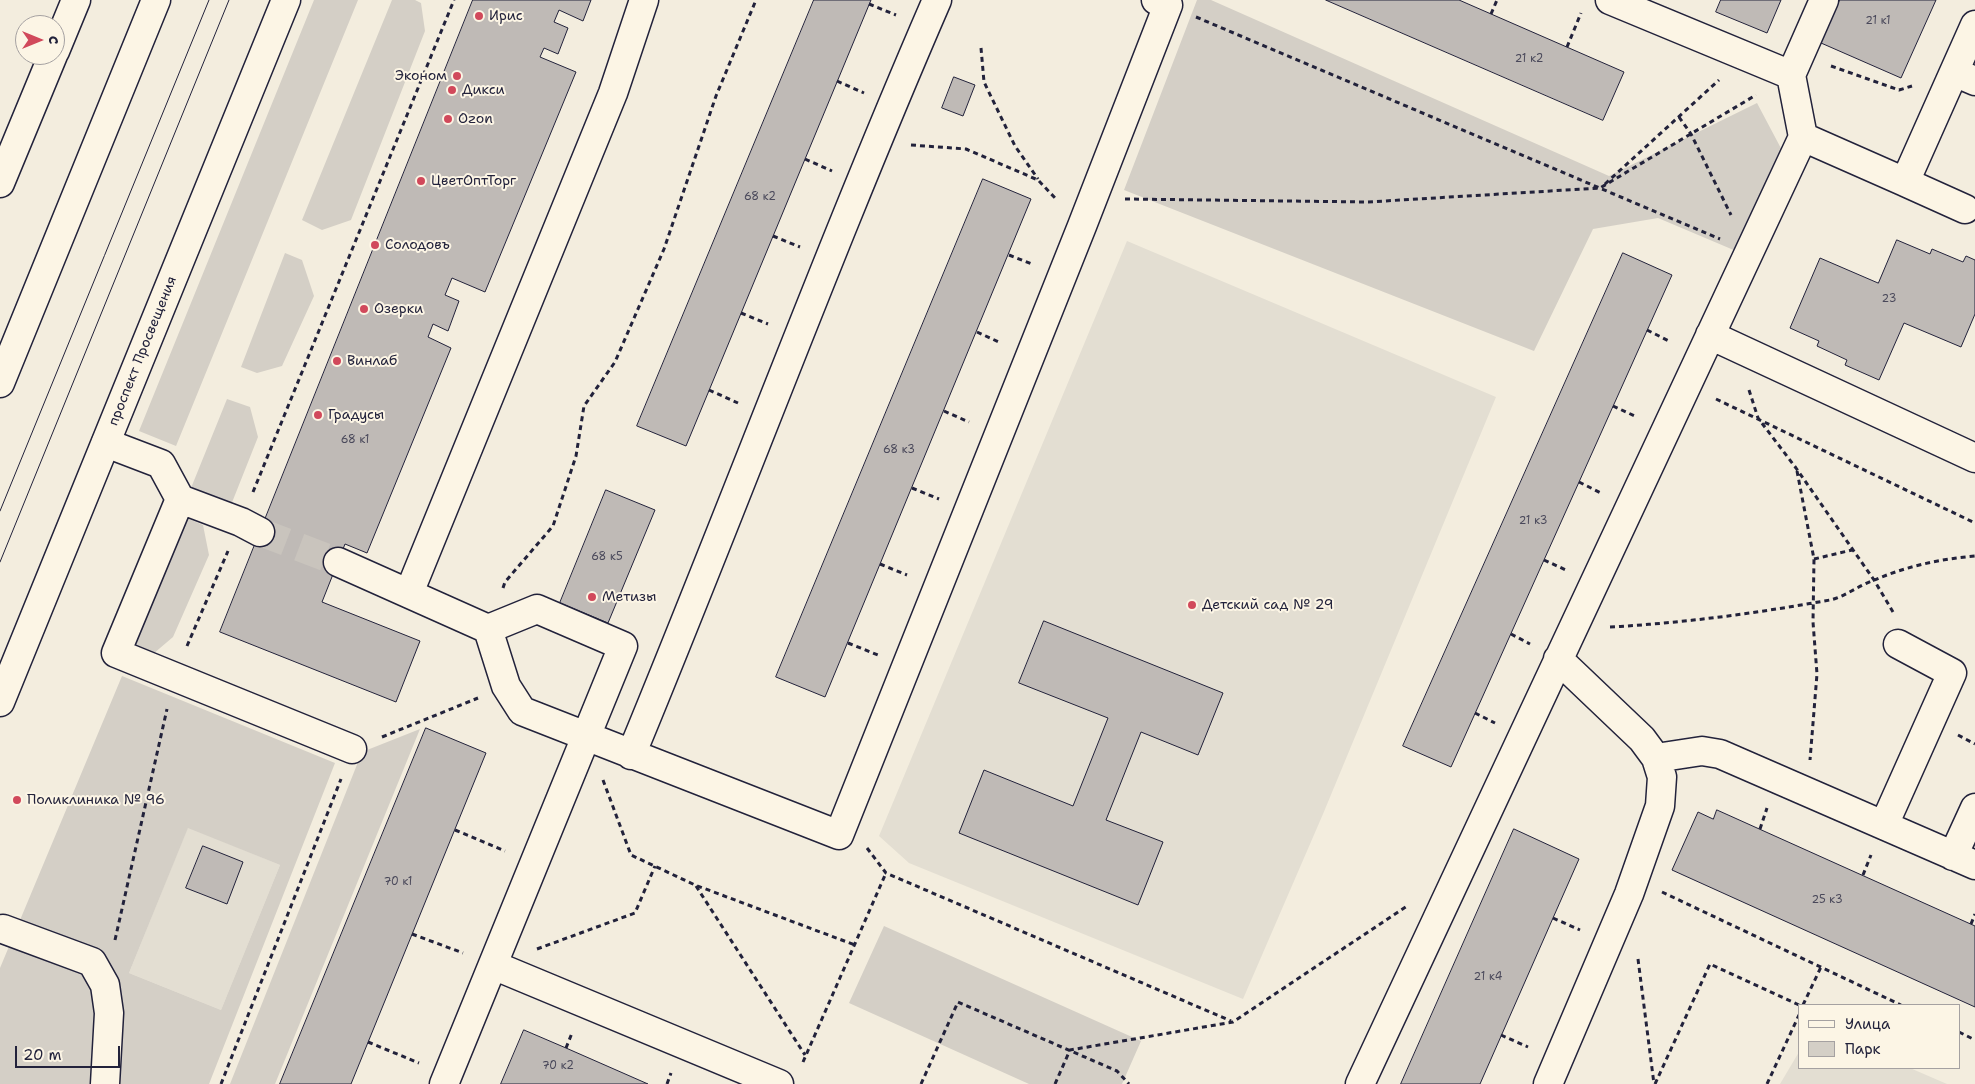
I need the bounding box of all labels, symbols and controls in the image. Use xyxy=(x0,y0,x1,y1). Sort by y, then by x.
place label: Ирис xyxy=(489,8,523,24)
marker: Ирис xyxy=(473,10,485,22)
house number: 21 к1 xyxy=(1865,14,1891,28)
north arrow xyxy=(15,15,65,65)
text: С xyxy=(45,36,63,44)
house number: 21 к2 xyxy=(1515,52,1543,66)
place label: Эконом xyxy=(395,68,447,84)
marker: Эконом xyxy=(451,70,463,82)
place label: Дикси xyxy=(462,82,505,98)
marker: Дикси xyxy=(446,84,458,96)
place label: Ozon xyxy=(458,111,493,127)
marker: Ozon xyxy=(442,113,454,125)
place label: ЦветОптТорг xyxy=(431,173,516,189)
marker: ЦветОптТорг xyxy=(415,175,427,187)
house number: 68 к2 xyxy=(744,190,776,204)
place label: Солодовъ xyxy=(385,237,450,253)
marker: Солодовъ xyxy=(369,239,381,251)
street label: проспект Просвещения xyxy=(105,274,181,428)
house number: 23 xyxy=(1882,292,1896,306)
place label: Озерки xyxy=(374,301,423,317)
marker: Озерки xyxy=(358,303,370,315)
place label: Винлаб xyxy=(347,353,397,369)
marker: Винлаб xyxy=(331,355,343,367)
place label: Градусы xyxy=(328,407,384,423)
marker: Градусы xyxy=(312,409,324,421)
house number: 68 к1 xyxy=(341,433,369,447)
house number: 68 к3 xyxy=(883,443,915,457)
house number: 21 к3 xyxy=(1519,514,1547,528)
house number: 68 к5 xyxy=(591,550,623,564)
place label: Метизы xyxy=(602,589,656,605)
marker: Метизы xyxy=(586,591,598,603)
place label: Детский сад № 29 xyxy=(1202,597,1334,613)
marker: Детский сад № 29 xyxy=(1186,599,1198,611)
place label: Поликлиника № 96 xyxy=(27,792,165,808)
marker: Поликлиника № 96 xyxy=(11,794,23,806)
house number: 70 к1 xyxy=(384,875,412,889)
house number: 25 к3 xyxy=(1811,893,1843,907)
house number: 21 к4 xyxy=(1473,970,1503,984)
legend xyxy=(1798,1004,1960,1069)
text: Улица xyxy=(1845,1014,1890,1034)
scale bar xyxy=(18,1036,122,1068)
text: Парк xyxy=(1845,1039,1881,1059)
text: 20 m xyxy=(23,1045,62,1065)
house number: 70 к2 xyxy=(542,1059,574,1073)

